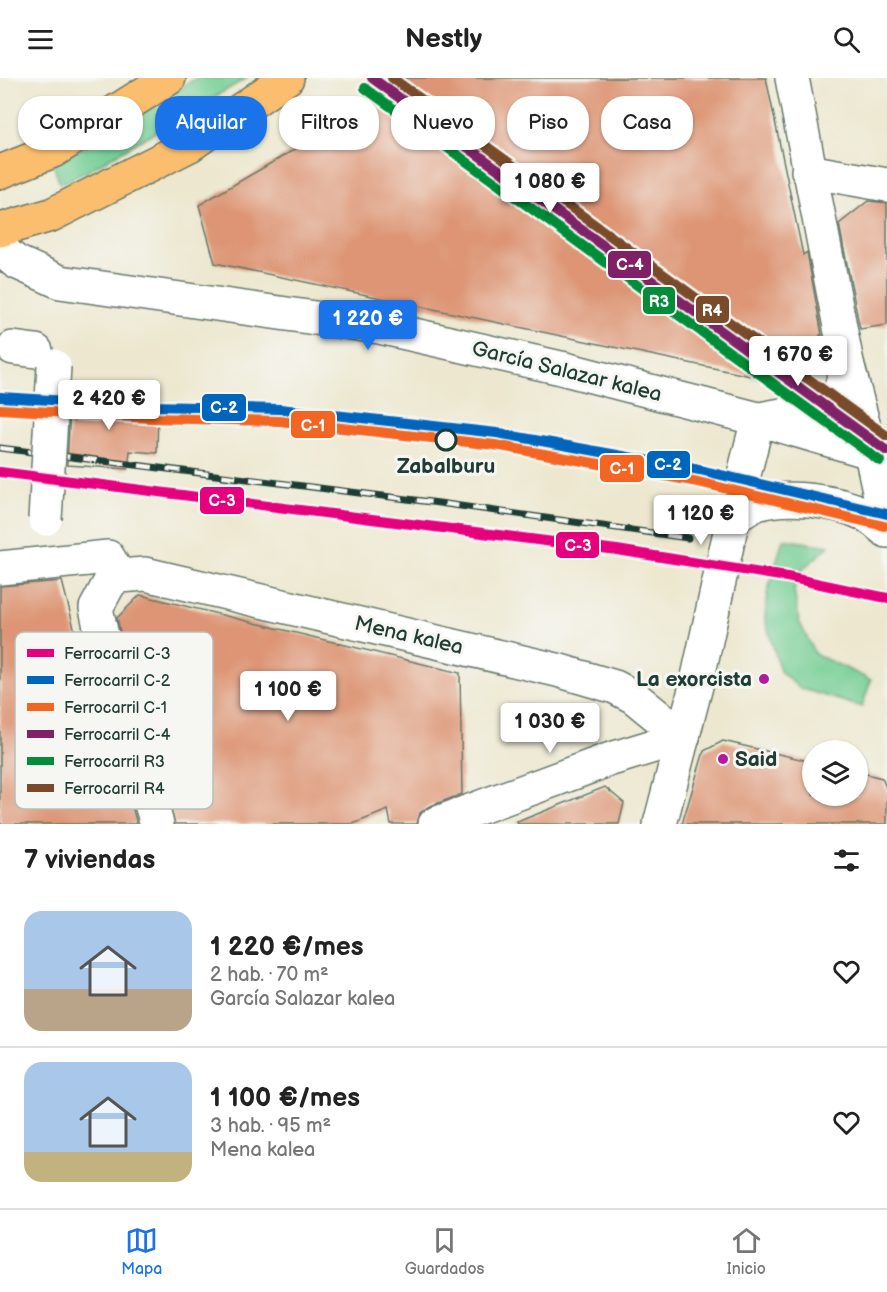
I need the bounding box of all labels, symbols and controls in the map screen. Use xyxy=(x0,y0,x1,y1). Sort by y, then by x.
icon: menu xyxy=(24,23,57,56)
text: Nestly xyxy=(405,23,482,55)
icon: search xyxy=(830,23,863,56)
chip: Comprar xyxy=(18,96,143,150)
chip: Alquilar xyxy=(155,96,267,150)
chip: Filtros xyxy=(279,96,379,150)
chip: Nuevo xyxy=(391,96,495,150)
chip: Piso xyxy=(507,96,589,150)
chip: Casa xyxy=(601,96,693,150)
pin: 1 080 € xyxy=(495,163,605,214)
text: 1 080 € xyxy=(514,170,586,194)
line badge: C-4 xyxy=(607,250,652,279)
text: C-4 xyxy=(616,256,644,275)
line badge: R3 xyxy=(642,286,676,315)
text: R3 xyxy=(649,293,669,312)
line badge: R4 xyxy=(695,295,730,324)
pin: 1 220 € xyxy=(313,300,423,351)
text: R4 xyxy=(702,302,723,321)
text: 1 220 € xyxy=(333,307,403,331)
street label: García Salazar kalea xyxy=(469,336,664,407)
pin: 1 670 € xyxy=(743,336,853,387)
text: 1 670 € xyxy=(763,343,833,367)
pin: 2 420 € xyxy=(54,380,164,431)
text: 2 420 € xyxy=(72,387,146,411)
line badge: C-2 xyxy=(201,393,247,422)
text: C-2 xyxy=(210,399,238,418)
line badge: C-1 xyxy=(290,410,336,439)
text: C-1 xyxy=(301,417,325,436)
marker: Zabalburu xyxy=(435,429,457,451)
line badge: C-2 xyxy=(646,450,691,479)
place label: Zabalburu xyxy=(397,454,495,479)
line badge: C-1 xyxy=(599,454,645,483)
text: C-2 xyxy=(654,456,682,475)
text: C-1 xyxy=(610,460,634,479)
line badge: C-3 xyxy=(199,486,245,515)
text: C-3 xyxy=(208,492,236,511)
pin: 1 120 € xyxy=(646,495,756,546)
text: 1 120 € xyxy=(668,502,734,526)
line badge: C-3 xyxy=(555,531,600,559)
text: C-3 xyxy=(564,537,592,556)
street label: Mena kalea xyxy=(352,611,466,660)
legend xyxy=(15,632,213,809)
text: Ferrocarril C-3 xyxy=(64,645,171,664)
place label: La exorcista xyxy=(636,667,752,692)
pin: 1 100 € xyxy=(233,671,343,722)
text: Ferrocarril C-2 xyxy=(64,672,171,691)
marker: La exorcista xyxy=(757,672,771,686)
text: 1 100 € xyxy=(254,678,322,702)
text: Ferrocarril C-1 xyxy=(64,699,167,718)
pin: 1 030 € xyxy=(495,703,605,754)
text: 1 030 € xyxy=(515,710,585,734)
text: Ferrocarril C-4 xyxy=(64,726,171,745)
map controls xyxy=(802,740,868,806)
button: layers xyxy=(802,740,868,806)
place label: Said xyxy=(735,747,777,772)
marker: Said xyxy=(716,752,730,766)
text: Ferrocarril R3 xyxy=(64,753,165,772)
text: Ferrocarril R4 xyxy=(64,780,165,799)
icon: filters xyxy=(830,844,863,877)
text: 7 viviendas xyxy=(24,845,155,876)
text: 1 220 €/mes xyxy=(210,932,364,963)
icon: home xyxy=(72,935,144,1007)
icon: heart xyxy=(830,955,863,988)
text: 2 hab. · 70 m² xyxy=(210,963,329,987)
text: García Salazar kalea xyxy=(210,987,395,1011)
text: 1 100 €/mes xyxy=(210,1083,360,1114)
icon: home xyxy=(72,1086,144,1158)
icon: heart xyxy=(830,1106,863,1139)
text: 3 hab. · 95 m² xyxy=(210,1114,331,1138)
text: Mena kalea xyxy=(210,1138,315,1162)
tab: Mapa xyxy=(121,1224,162,1279)
tab: Guardados xyxy=(405,1224,484,1279)
tab: Inicio xyxy=(727,1224,766,1279)

